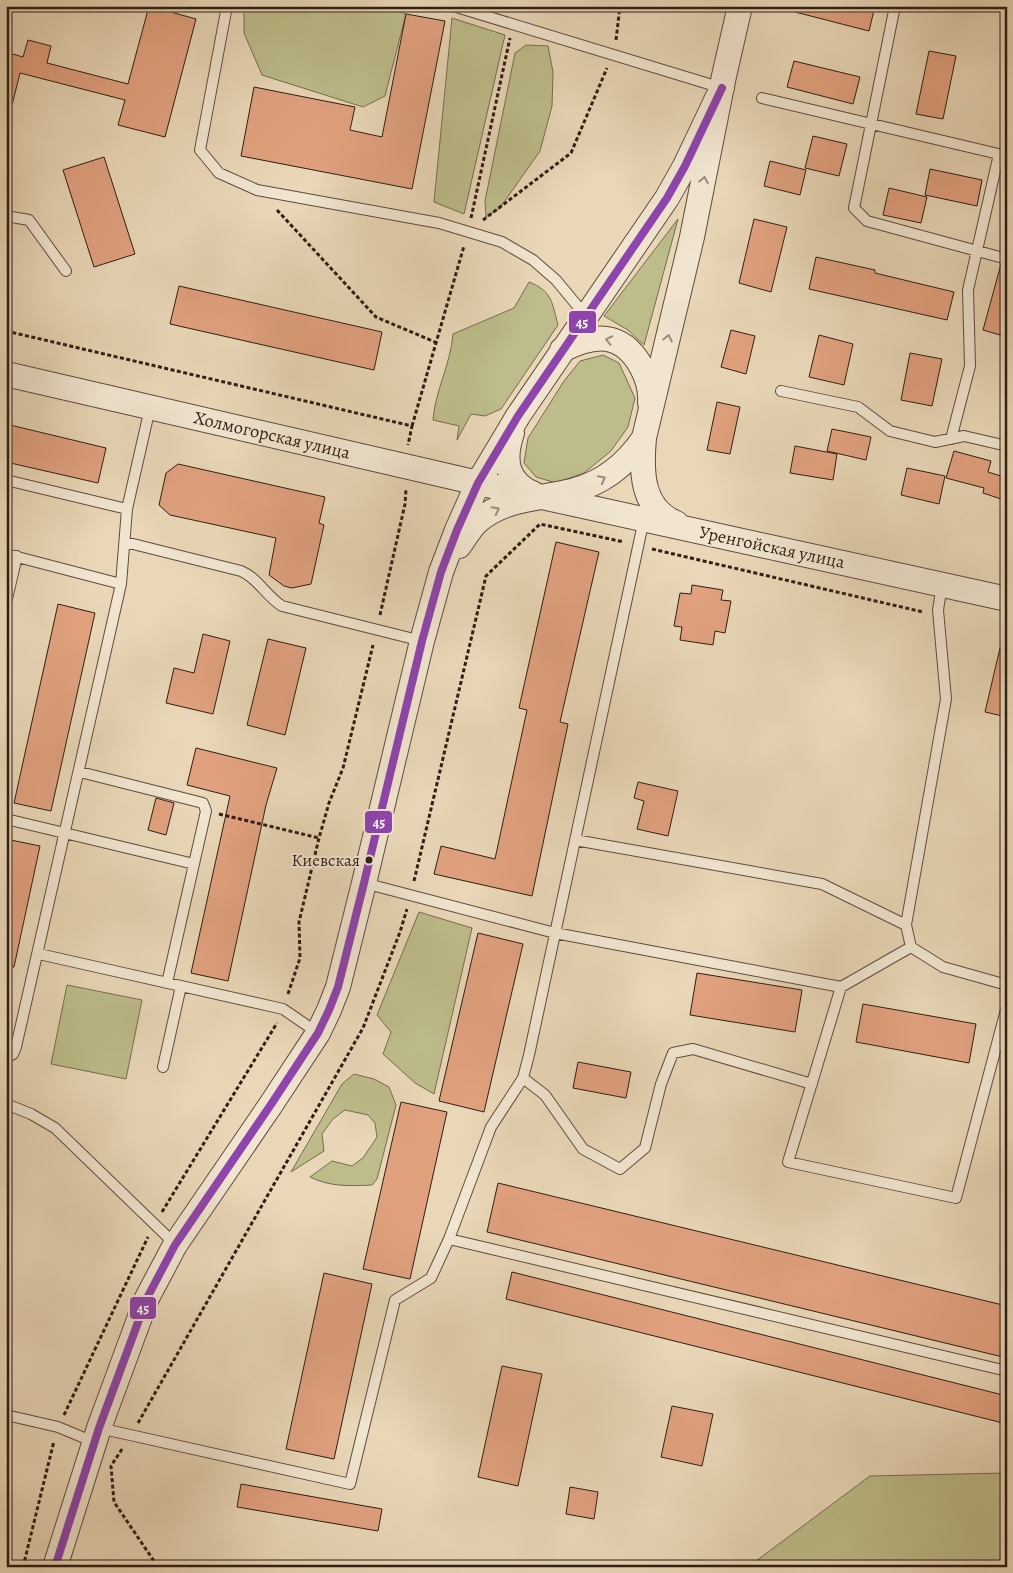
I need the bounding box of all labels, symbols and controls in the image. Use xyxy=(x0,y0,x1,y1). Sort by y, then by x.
one-way arrow xyxy=(698,175,708,184)
line badge: 45 xyxy=(568,310,597,334)
text: 45 xyxy=(576,313,588,332)
one-way arrow xyxy=(662,334,673,343)
one-way arrow xyxy=(605,335,614,346)
street label: Холмогорская улица xyxy=(191,405,353,465)
one-way arrow xyxy=(596,475,605,485)
one-way arrow xyxy=(490,507,499,517)
street label: Уренгойская улица xyxy=(697,520,848,574)
line badge: 45 xyxy=(364,810,393,834)
text: 45 xyxy=(373,813,385,832)
place label: Киевская xyxy=(291,849,360,872)
marker: Киевская xyxy=(364,855,374,865)
line badge: 45 xyxy=(129,1296,157,1320)
text: 45 xyxy=(137,1299,149,1318)

